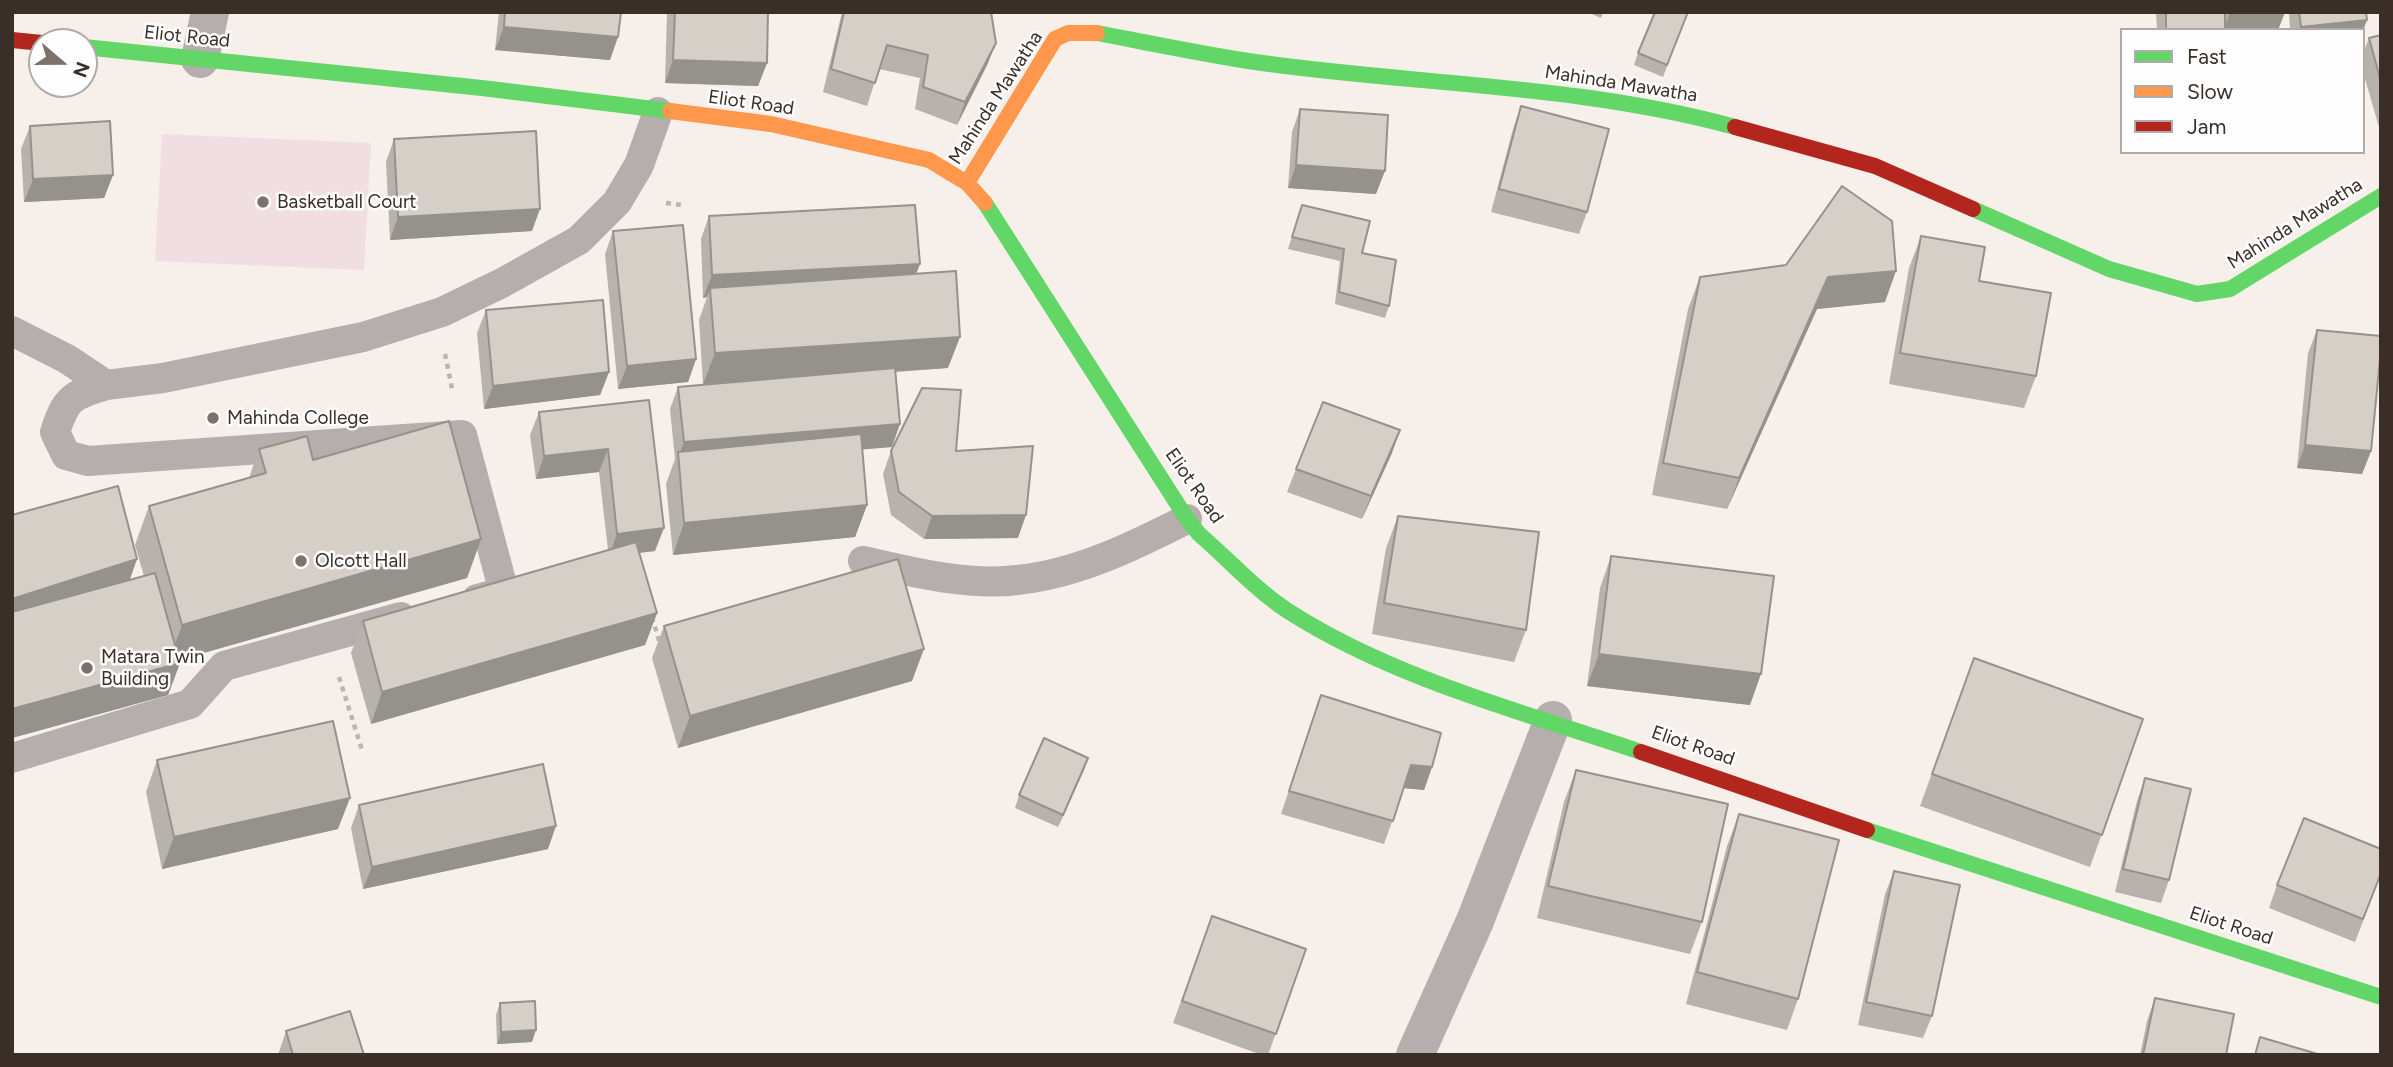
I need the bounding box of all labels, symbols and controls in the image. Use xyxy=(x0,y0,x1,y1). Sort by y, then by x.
street label: Eliot Road xyxy=(143,21,231,53)
street label: Mahinda Mawatha xyxy=(944,27,1048,169)
north arrow xyxy=(28,28,98,98)
legend xyxy=(2120,28,2365,154)
text: Fast xyxy=(2187,44,2227,69)
text: N xyxy=(68,59,95,81)
street label: Mahinda Mawatha xyxy=(1543,61,1699,107)
text: Slow xyxy=(2187,79,2233,104)
street label: Eliot Road xyxy=(707,86,795,120)
text: Jam xyxy=(2187,114,2226,139)
street label: Mahinda Mawatha xyxy=(2224,173,2366,275)
place label: Basketball Court xyxy=(277,191,417,213)
marker: Basketball Court xyxy=(255,194,271,210)
place label: Mahinda College xyxy=(227,407,369,429)
marker: Mahinda College xyxy=(205,410,221,426)
street label: Eliot Road xyxy=(1160,444,1228,528)
place label: Olcott Hall xyxy=(315,550,407,572)
marker: Olcott Hall xyxy=(293,553,309,569)
place label: Matara Twin Building xyxy=(101,646,205,690)
marker: Matara Twin Building xyxy=(79,660,95,676)
street label: Eliot Road xyxy=(1648,721,1738,771)
street label: Eliot Road xyxy=(2186,902,2276,950)

